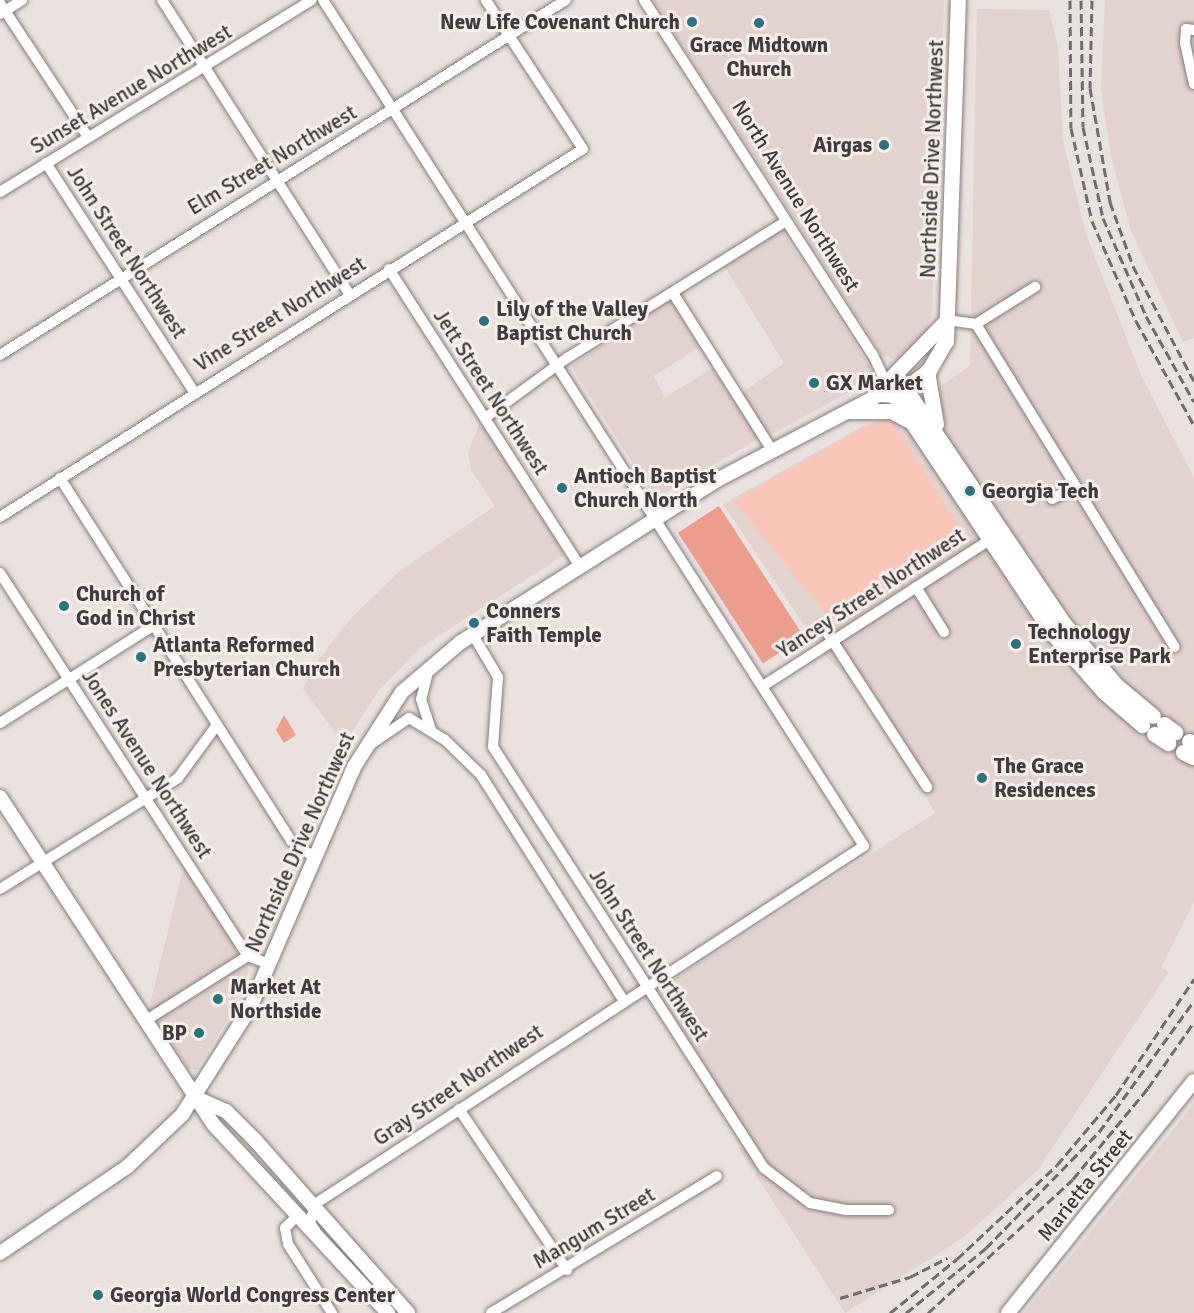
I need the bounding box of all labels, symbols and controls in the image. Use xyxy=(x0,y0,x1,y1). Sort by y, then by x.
place label: New Life Covenant Church xyxy=(440,9,680,35)
marker: New Life Covenant Church xyxy=(685,15,699,29)
marker: Grace Midtown Church xyxy=(752,16,766,30)
street label: Sunset Avenue Northwest xyxy=(26,19,236,159)
place label: Grace Midtown Church xyxy=(690,32,828,82)
street label: Northside Drive Northwest xyxy=(915,39,949,279)
street label: North Avenue Northwest xyxy=(727,96,865,296)
street label: Elm Street Northwest xyxy=(183,100,361,220)
place label: Airgas xyxy=(813,132,872,158)
marker: Airgas xyxy=(877,138,891,152)
street label: John Street Northwest xyxy=(62,161,192,343)
street label: Vine Street Northwest xyxy=(190,251,370,377)
place label: Lily of the Valley Baptist Church xyxy=(496,296,648,346)
street label: Jett Street Northwest xyxy=(428,304,554,480)
marker: Lily of the Valley Baptist Church xyxy=(477,314,491,328)
place label: GX Market xyxy=(826,370,923,396)
marker: GX Market xyxy=(807,376,821,390)
place label: Antioch Baptist Church North xyxy=(574,463,716,513)
place label: Georgia Tech xyxy=(982,478,1099,504)
marker: Antioch Baptist Church North xyxy=(555,481,569,495)
marker: Georgia Tech xyxy=(963,484,977,498)
street label: Yancey Street Northwest xyxy=(772,523,970,663)
place label: Church of God in Christ xyxy=(76,581,195,631)
place label: Conners Faith Temple xyxy=(486,598,602,648)
marker: Church of God in Christ xyxy=(57,599,71,613)
marker: Conners Faith Temple xyxy=(467,616,481,630)
place label: Technology Enterprise Park xyxy=(1028,619,1171,669)
place label: Atlanta Reformed Presbyterian Church xyxy=(153,632,340,682)
marker: Technology Enterprise Park xyxy=(1009,637,1023,651)
marker: Atlanta Reformed Presbyterian Church xyxy=(134,650,148,664)
street label: Jones Avenue Northwest xyxy=(76,665,218,863)
street label: Northside Drive Northwest xyxy=(240,728,360,956)
place label: The Grace Residences xyxy=(994,753,1095,803)
marker: The Grace Residences xyxy=(975,771,989,785)
street label: John Street Northwest xyxy=(584,864,714,1046)
place label: Market At Northside xyxy=(230,974,321,1024)
marker: Market At Northside xyxy=(211,992,225,1006)
street label: Gray Street Northwest xyxy=(368,1019,548,1151)
place label: BP xyxy=(162,1020,187,1046)
marker: BP xyxy=(192,1026,206,1040)
street label: Marietta Street xyxy=(1032,1124,1138,1246)
street label: Mangum Street xyxy=(528,1182,660,1274)
place label: Georgia World Congress Center xyxy=(110,1282,395,1308)
marker: Georgia World Congress Center xyxy=(91,1288,105,1302)

